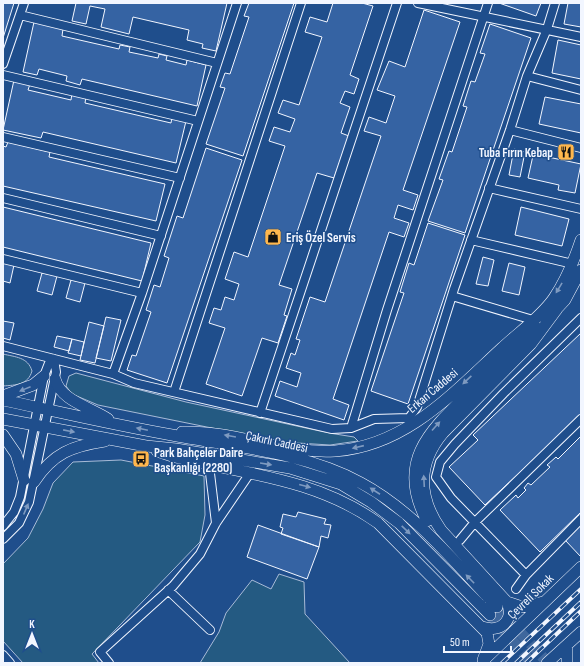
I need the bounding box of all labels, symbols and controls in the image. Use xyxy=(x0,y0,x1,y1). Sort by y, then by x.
restaurant icon: Tuba Fırın Kebap xyxy=(556,142,576,162)
place label: Tuba Fırın Kebap xyxy=(479,145,553,161)
shop icon: Eriş Özel Servis xyxy=(263,227,283,247)
place label: Eriş Özel Servis xyxy=(286,230,356,246)
one-way arrow xyxy=(556,283,563,294)
street label: Erkan Caddesi xyxy=(404,365,461,416)
one-way arrow xyxy=(462,375,472,384)
one-way arrow xyxy=(19,386,31,392)
one-way arrow xyxy=(431,421,440,431)
one-way arrow xyxy=(136,426,148,432)
street label: Çakırlı Caddesi xyxy=(244,428,309,456)
one-way arrow xyxy=(63,429,75,435)
one-way arrow xyxy=(224,433,236,439)
one-way arrow xyxy=(352,444,364,450)
place label: Park Bahçeler Dai̇re Başkanlığı (2280) xyxy=(154,445,244,476)
bus stop icon: Park Bahçeler Dai̇re Başkanlığı (2280) xyxy=(131,449,151,469)
one-way arrow xyxy=(260,461,272,467)
one-way arrow xyxy=(421,475,428,487)
one-way arrow xyxy=(299,484,312,490)
one-way arrow xyxy=(369,487,380,495)
one-way arrow xyxy=(24,502,30,514)
one-way arrow xyxy=(401,525,411,535)
street label: Çevreli Sokak xyxy=(504,571,557,623)
one-way arrow xyxy=(465,574,475,584)
north arrow xyxy=(12,614,52,654)
text: K xyxy=(29,618,35,631)
scale bar xyxy=(444,628,511,654)
text: 50 m xyxy=(450,635,470,650)

